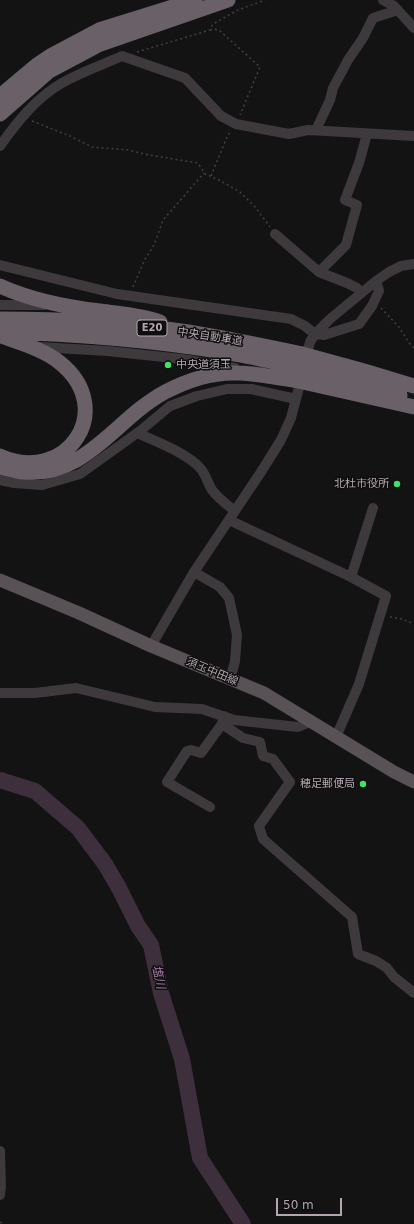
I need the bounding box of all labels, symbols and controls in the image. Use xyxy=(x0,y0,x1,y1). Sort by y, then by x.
road number: E20 xyxy=(137,320,167,336)
street label: 中央自動車道 xyxy=(176,325,244,349)
place label: 中央道須玉 xyxy=(176,358,231,372)
marker: 中央道須玉 xyxy=(163,360,173,370)
place label: 北杜市役所 xyxy=(334,477,389,491)
marker: 北杜市役所 xyxy=(392,479,402,489)
street label: 須玉中田線 xyxy=(184,655,240,689)
place label: 穂足郵便局 xyxy=(300,777,355,791)
marker: 穂足郵便局 xyxy=(358,779,368,789)
water label: 塩川 xyxy=(148,964,168,990)
scale bar xyxy=(278,1190,344,1216)
text: 50 m xyxy=(283,1198,314,1212)

